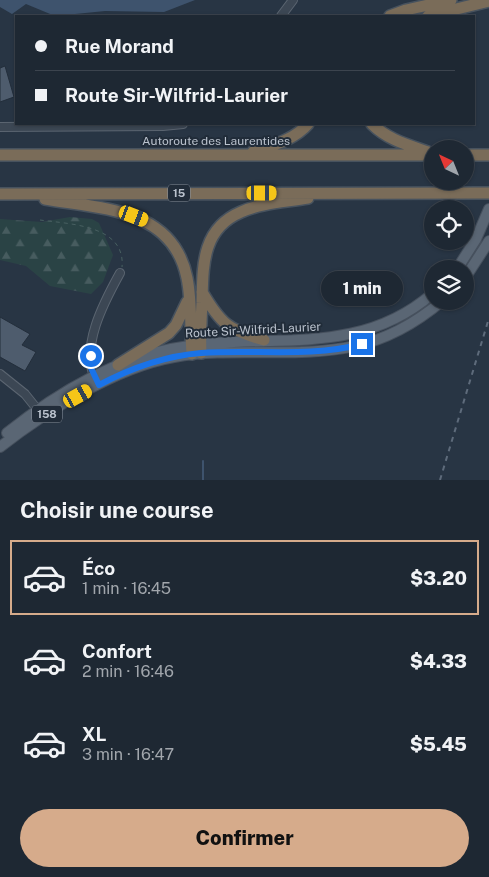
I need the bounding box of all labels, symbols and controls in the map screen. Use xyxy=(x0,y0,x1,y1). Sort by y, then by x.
text: Rue Morand xyxy=(65,35,174,57)
text: Route Sir-Wilfrid-Laurier xyxy=(65,84,288,106)
street label: Autoroute des Laurentides xyxy=(142,134,290,148)
north arrow xyxy=(424,140,474,190)
map controls xyxy=(424,140,474,310)
road number: 15 xyxy=(168,184,190,202)
car xyxy=(247,186,277,201)
button: locate xyxy=(424,200,474,250)
car xyxy=(117,204,150,228)
button: layers xyxy=(424,260,474,310)
callout: 1 min xyxy=(321,272,403,306)
text: 1 min xyxy=(342,279,382,298)
street label: Route Sir-Wilfrid-Laurier xyxy=(185,319,322,341)
route end xyxy=(351,333,373,355)
route start xyxy=(80,345,102,367)
car xyxy=(61,382,94,410)
road number: 158 xyxy=(32,406,62,422)
text: Choisir une course xyxy=(20,497,214,523)
icon: car xyxy=(22,555,67,600)
text: Éco xyxy=(82,557,115,579)
text: $3.20 xyxy=(410,567,467,589)
text: 1 min · 16:45 xyxy=(82,579,171,598)
icon: car xyxy=(22,638,67,683)
text: Confort xyxy=(82,640,152,662)
text: $4.33 xyxy=(410,650,467,672)
text: 2 min · 16:46 xyxy=(82,662,174,681)
icon: car xyxy=(22,721,67,766)
text: XL xyxy=(82,723,107,745)
text: $5.45 xyxy=(410,733,467,755)
text: 3 min · 16:47 xyxy=(82,745,174,764)
button: Confirmer xyxy=(20,809,469,867)

